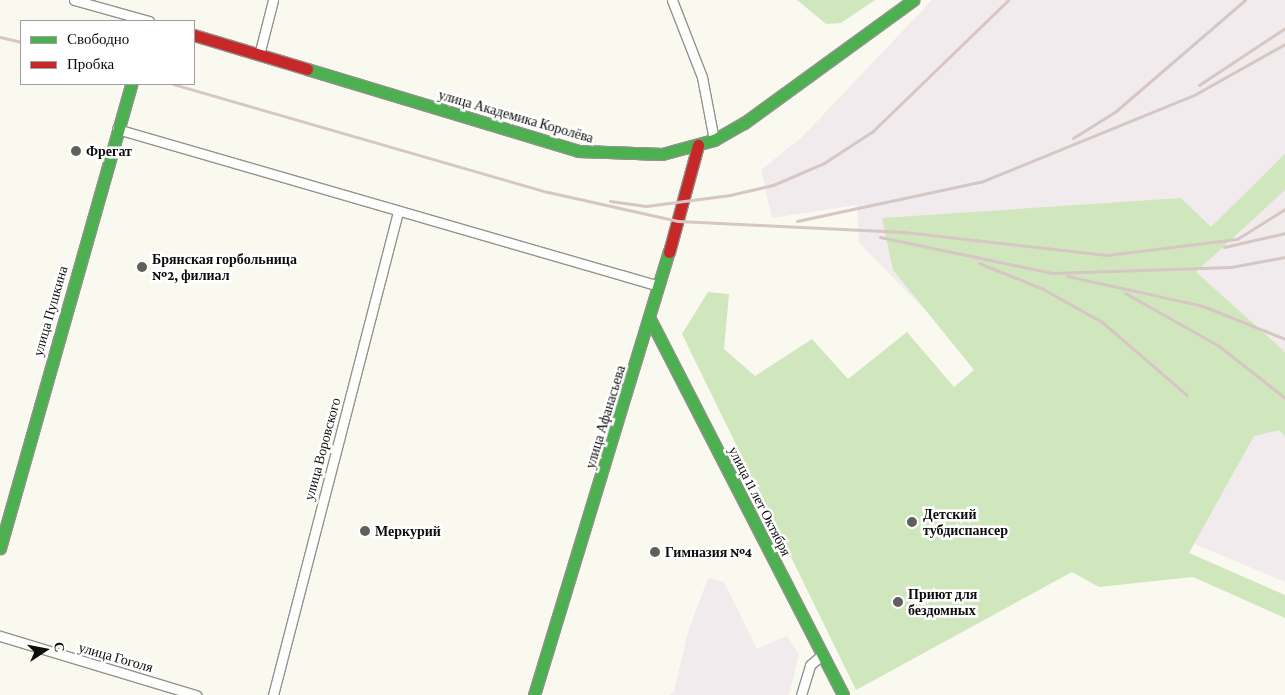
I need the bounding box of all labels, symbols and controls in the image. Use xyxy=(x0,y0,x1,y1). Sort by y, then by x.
legend xyxy=(20,20,195,85)
text: Свободно xyxy=(67,31,129,47)
text: Пробка xyxy=(67,56,114,72)
street label: улица Академика Королёва xyxy=(437,86,595,146)
place label: Фрегат xyxy=(86,143,132,159)
marker: Фрегат xyxy=(70,145,82,157)
place label: Брянская горбольница №2, филиал xyxy=(152,251,297,284)
marker: Брянская горбольница №2, филиал xyxy=(136,261,148,273)
street label: улица Пушкина xyxy=(29,264,71,358)
street label: улица Афанасьева xyxy=(581,363,629,471)
street label: улица Воровского xyxy=(300,396,344,502)
street label: улица 11 лет Октября xyxy=(725,443,795,559)
place label: Детский тубдиспансер xyxy=(923,506,1008,538)
marker: Детский тубдиспансер xyxy=(905,515,919,529)
place label: Меркурий xyxy=(375,523,441,539)
marker: Меркурий xyxy=(359,525,371,537)
place label: Гимназия №4 xyxy=(665,544,752,560)
marker: Гимназия №4 xyxy=(649,546,661,558)
place label: Приют для бездомных xyxy=(908,586,977,618)
marker: Приют для бездомных xyxy=(892,596,904,608)
north arrow xyxy=(20,625,70,675)
street label: улица Гоголя xyxy=(77,638,155,676)
text: С xyxy=(51,641,69,654)

